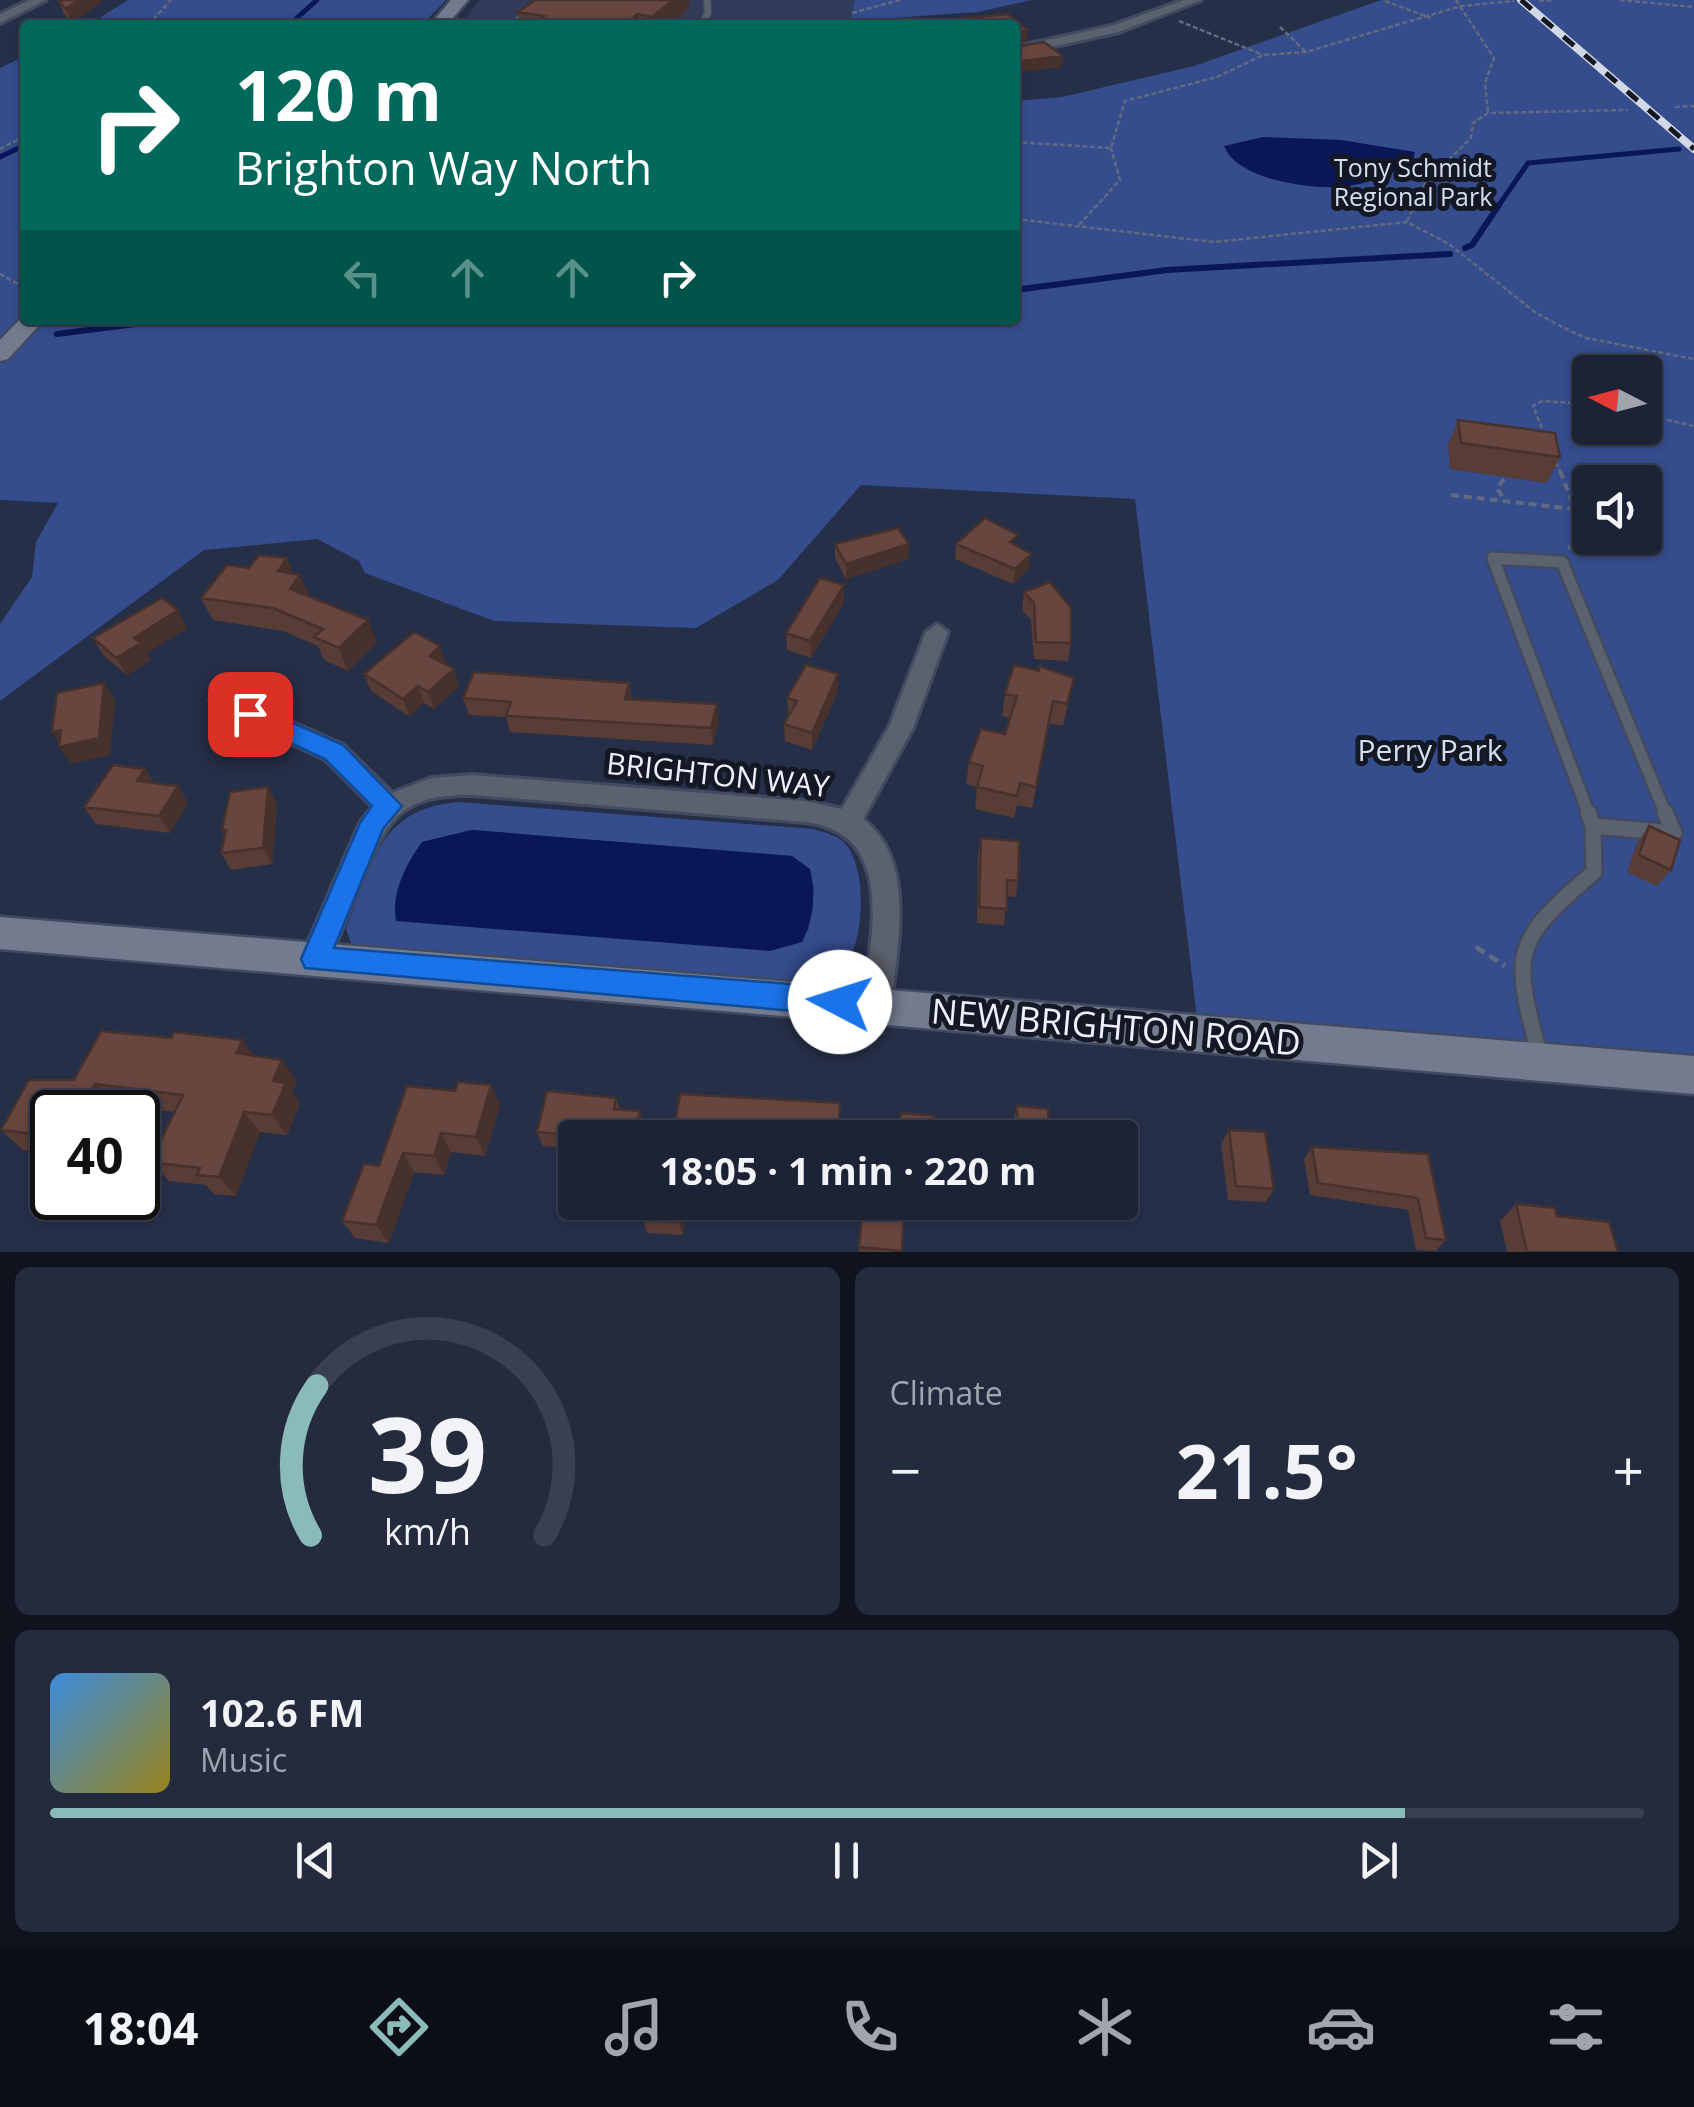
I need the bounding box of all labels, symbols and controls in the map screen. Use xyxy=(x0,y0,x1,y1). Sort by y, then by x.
text: 120 m xyxy=(235,46,442,142)
icon: right xyxy=(70,60,200,190)
text: Brighton Way North xyxy=(235,137,652,198)
park label: Tony Schmidt Regional Park xyxy=(1334,150,1492,213)
icon: left xyxy=(335,250,390,305)
icon: ahead xyxy=(440,250,495,305)
icon: ahead xyxy=(545,250,600,305)
icon: right xyxy=(650,250,705,305)
north arrow xyxy=(1572,355,1662,445)
map controls xyxy=(1572,355,1662,555)
button: sound xyxy=(1572,465,1662,555)
pin xyxy=(208,672,293,757)
icon: arrive xyxy=(223,687,278,742)
park label: Perry Park xyxy=(1358,729,1503,770)
street label: BRIGHTON WAY xyxy=(605,742,832,806)
position arrow xyxy=(788,950,892,1054)
street label: NEW BRIGHTON ROAD xyxy=(929,986,1303,1066)
speed limit sign: 40 xyxy=(30,1090,160,1220)
text: 18:05 · 1 min · 220 m xyxy=(660,1144,1036,1196)
text: Climate xyxy=(890,1371,1003,1414)
text: 39 xyxy=(368,1382,487,1523)
text: 21.5° xyxy=(1176,1419,1358,1521)
text: − xyxy=(890,1432,921,1507)
text: + xyxy=(1613,1432,1644,1507)
text: km/h xyxy=(384,1507,471,1555)
text: 102.6 FM xyxy=(200,1686,364,1738)
text: Music xyxy=(200,1738,287,1781)
icon: previous xyxy=(288,1833,343,1888)
icon: pause xyxy=(819,1833,874,1888)
icon: next xyxy=(1351,1833,1406,1888)
icon: directions xyxy=(364,1992,434,2062)
icon: music xyxy=(599,1992,669,2062)
icon: phone xyxy=(835,1992,905,2062)
icon: climate xyxy=(1070,1992,1140,2062)
icon: car xyxy=(1306,1992,1376,2062)
icon: filters xyxy=(1541,1992,1611,2062)
text: 18:04 xyxy=(83,1997,198,2058)

